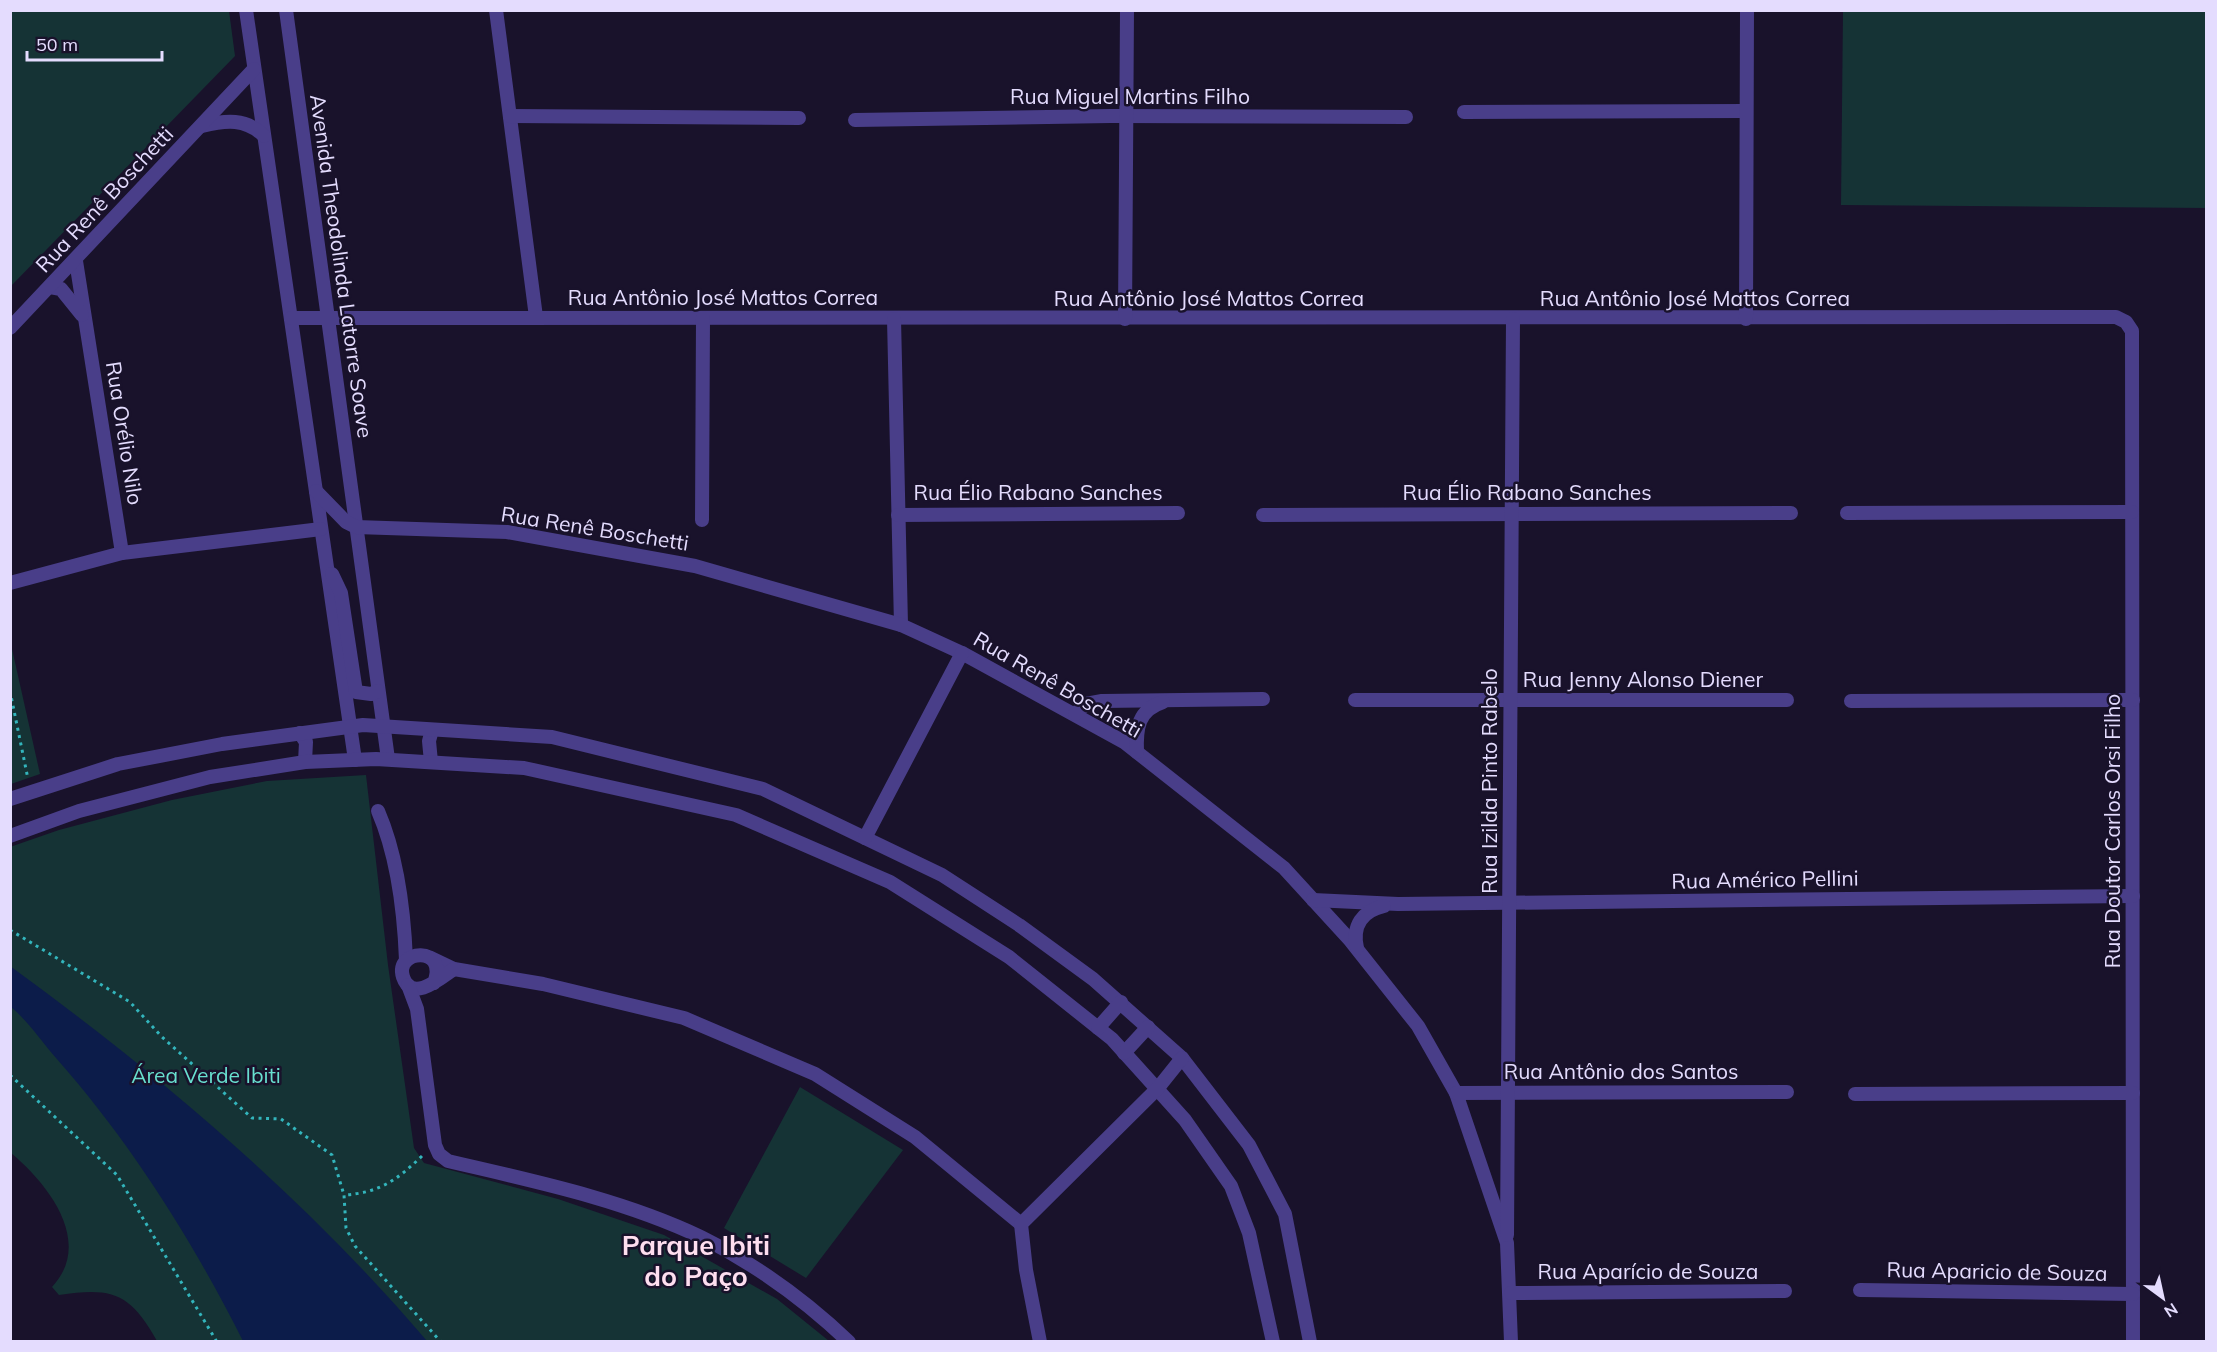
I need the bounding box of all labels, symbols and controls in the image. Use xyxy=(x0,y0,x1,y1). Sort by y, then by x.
scale bar xyxy=(27,24,162,62)
text: 50 m xyxy=(36,33,78,56)
street label: Rua Miguel Martins Filho xyxy=(1010,83,1250,109)
street label: Avenida Theodolinda Latorre Soave xyxy=(305,93,379,439)
street label: Rua Renê Boschetti xyxy=(30,121,178,277)
street label: Rua Antônio José Mattos Correa xyxy=(568,284,878,310)
street label: Rua Antônio José Mattos Correa xyxy=(1054,285,1364,311)
street label: Rua Antônio José Mattos Correa xyxy=(1540,285,1850,311)
street label: Rua Orélio Nilo xyxy=(101,359,149,507)
street label: Rua Élio Rabano Sanches xyxy=(913,479,1163,505)
street label: Rua Élio Rabano Sanches xyxy=(1402,479,1652,505)
street label: Rua Renê Boschetti xyxy=(499,500,691,556)
street label: Rua Renê Boschetti xyxy=(969,625,1147,743)
street label: Rua Jenny Alonso Diener xyxy=(1523,666,1764,692)
street label: Rua Izilda Pinto Rabelo xyxy=(1476,668,1502,894)
street label: Rua Doutor Carlos Orsi Filho xyxy=(2099,694,2125,968)
street label: Rua Américo Pellini xyxy=(1671,864,1859,894)
street label: Rua Antônio dos Santos xyxy=(1504,1058,1738,1084)
park label: Área Verde Ibiti xyxy=(131,1062,281,1088)
district label: Parque Ibiti do Paço xyxy=(622,1228,770,1293)
street label: Rua Aparicio de Souza xyxy=(1886,1256,2108,1286)
street label: Rua Aparício de Souza xyxy=(1538,1258,1758,1284)
north arrow xyxy=(2133,1268,2193,1328)
text: N xyxy=(2161,1299,2182,1322)

